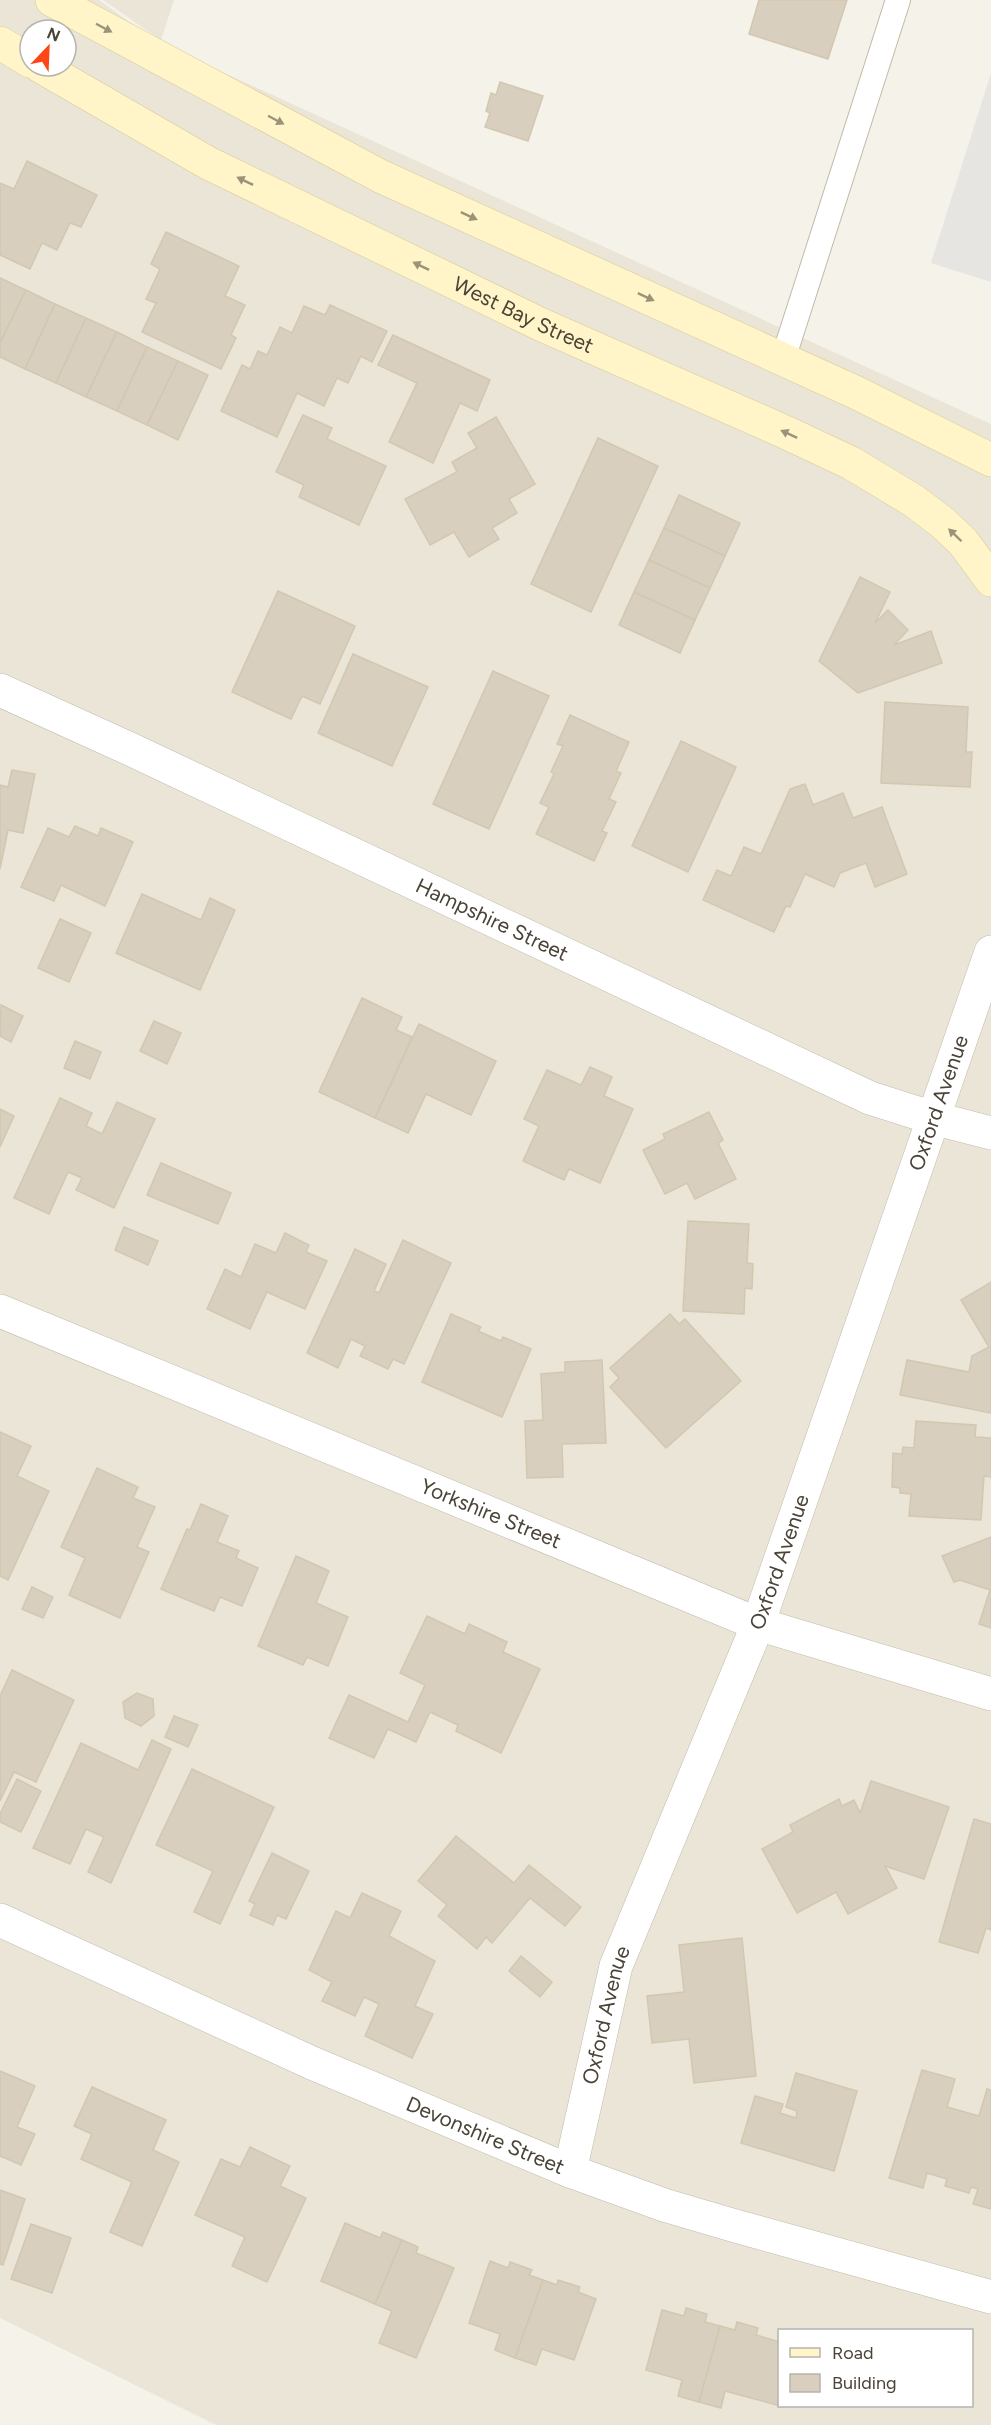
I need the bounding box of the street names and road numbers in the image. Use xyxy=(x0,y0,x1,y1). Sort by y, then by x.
street label: West Bay Street xyxy=(449,271,598,358)
street label: Hampshire Street xyxy=(412,873,573,966)
street label: Oxford Avenue xyxy=(903,1032,973,1174)
street label: Yorkshire Street xyxy=(417,1473,565,1553)
street label: Oxford Avenue xyxy=(744,1491,814,1633)
street label: Oxford Avenue xyxy=(577,1942,635,2087)
street label: Devonshire Street xyxy=(403,2091,568,2179)

